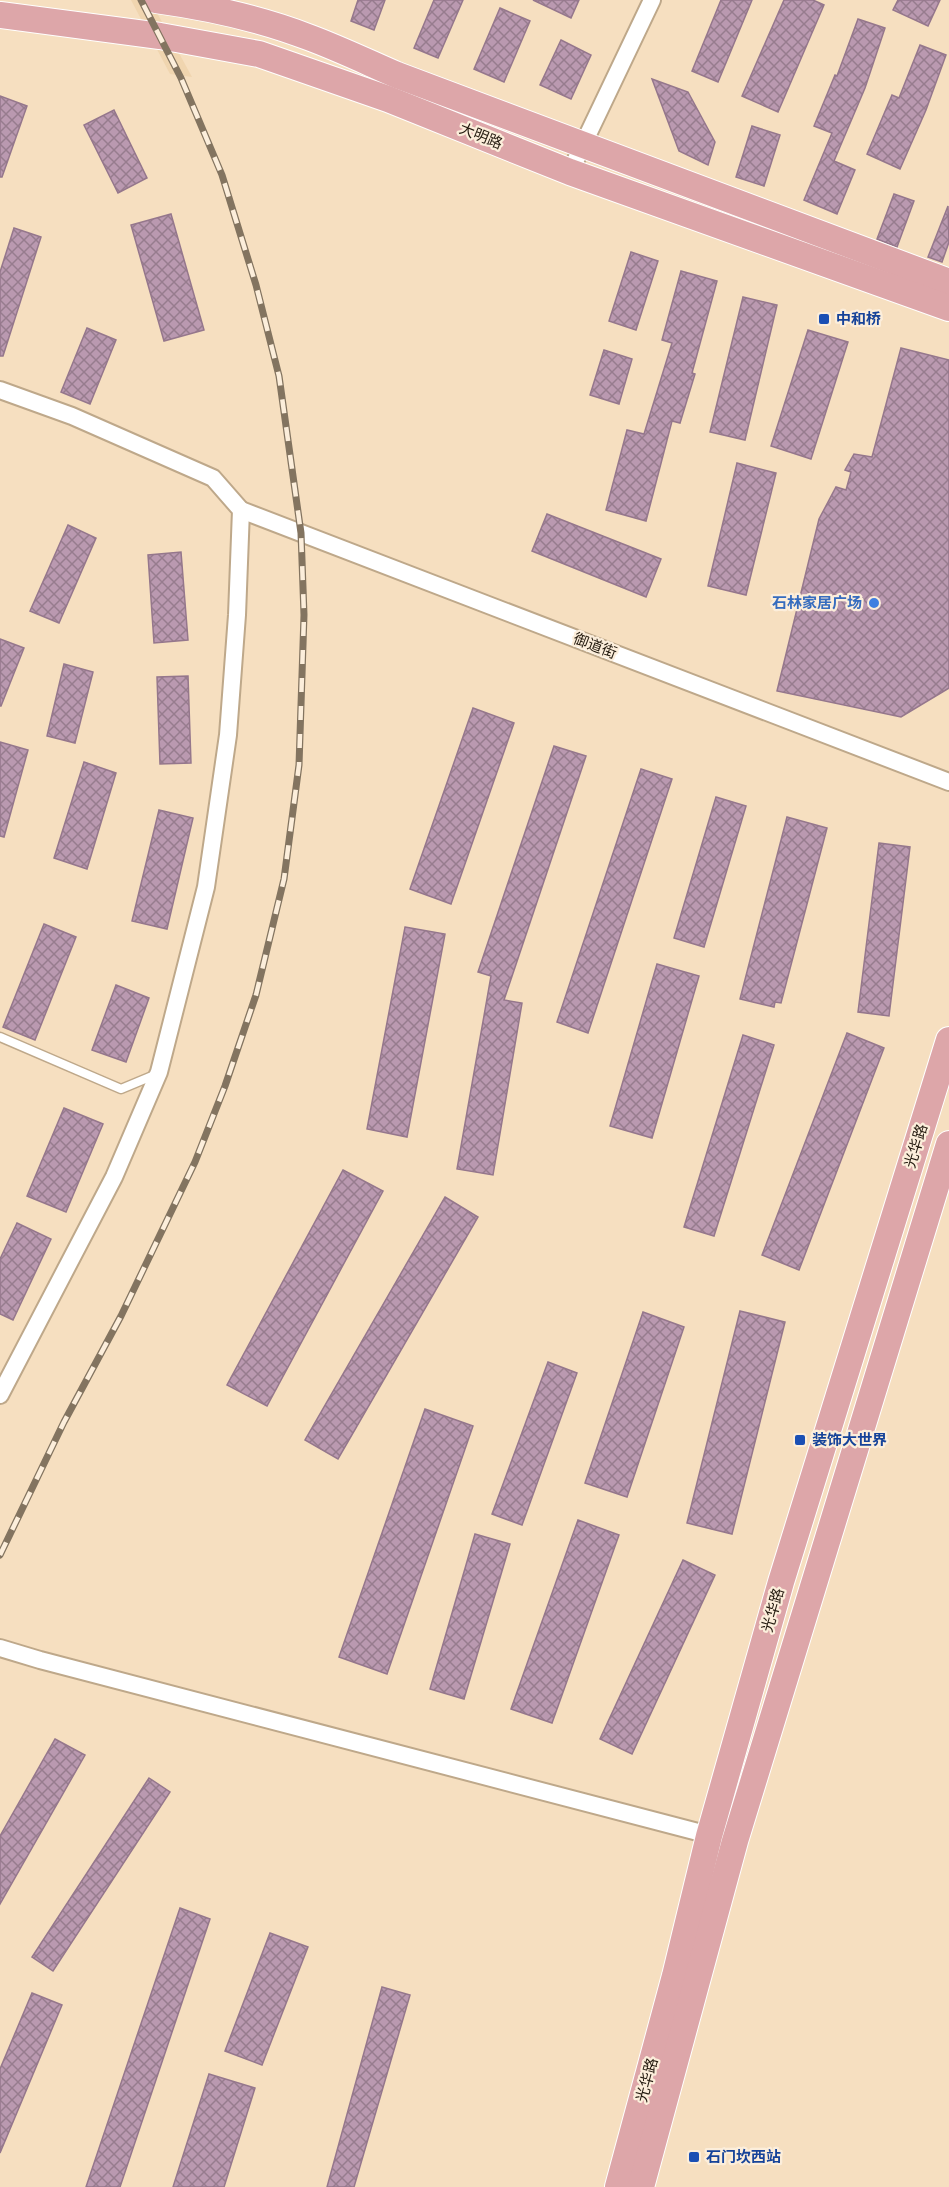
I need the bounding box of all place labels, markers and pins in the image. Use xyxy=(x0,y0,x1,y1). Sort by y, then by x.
place label: 中和桥 xyxy=(836,310,881,328)
marker: 中和桥 xyxy=(817,312,831,326)
place label: 石林家居广场 xyxy=(772,594,862,612)
marker: 石林家居广场 xyxy=(867,596,881,610)
place label: 装饰大世界 xyxy=(812,1431,887,1449)
marker: 装饰大世界 xyxy=(793,1433,807,1447)
place label: 石门坎西站 xyxy=(706,2148,781,2166)
marker: 石门坎西站 xyxy=(687,2150,701,2164)

